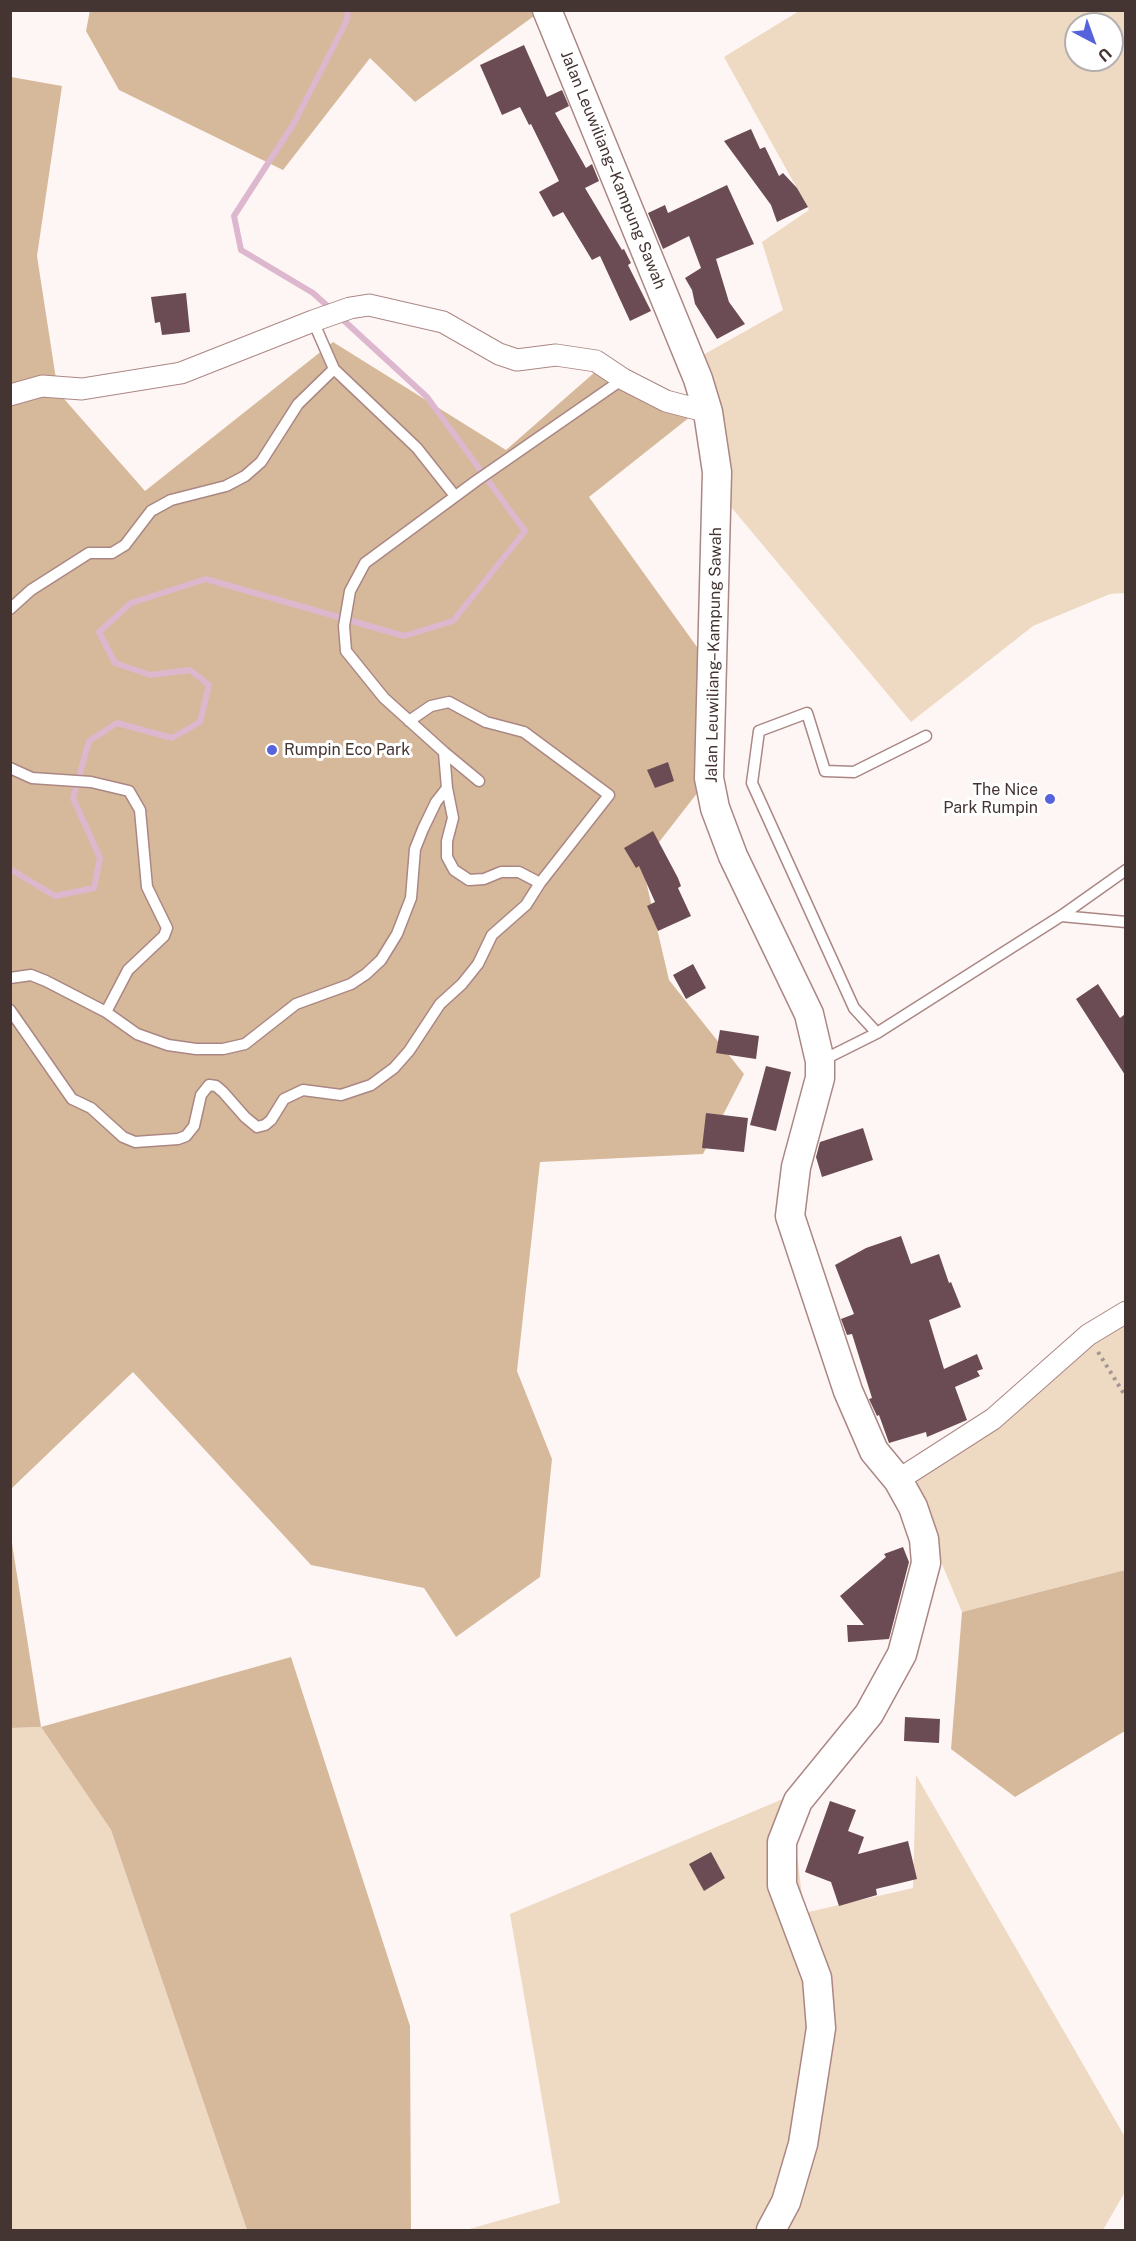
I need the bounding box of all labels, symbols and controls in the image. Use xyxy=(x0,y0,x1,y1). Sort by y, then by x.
north arrow xyxy=(1064,12,1124,72)
text: U xyxy=(1094,43,1115,65)
street label: Jalan Leuwiliang–Kampung Sawah xyxy=(556,48,670,292)
street label: Jalan Leuwiliang–Kampung Sawah xyxy=(702,527,726,783)
place label: Rumpin Eco Park xyxy=(284,740,410,760)
marker: Rumpin Eco Park xyxy=(265,743,279,757)
place label: The Nice Park Rumpin xyxy=(943,780,1038,818)
marker: The Nice Park Rumpin xyxy=(1043,792,1057,806)

